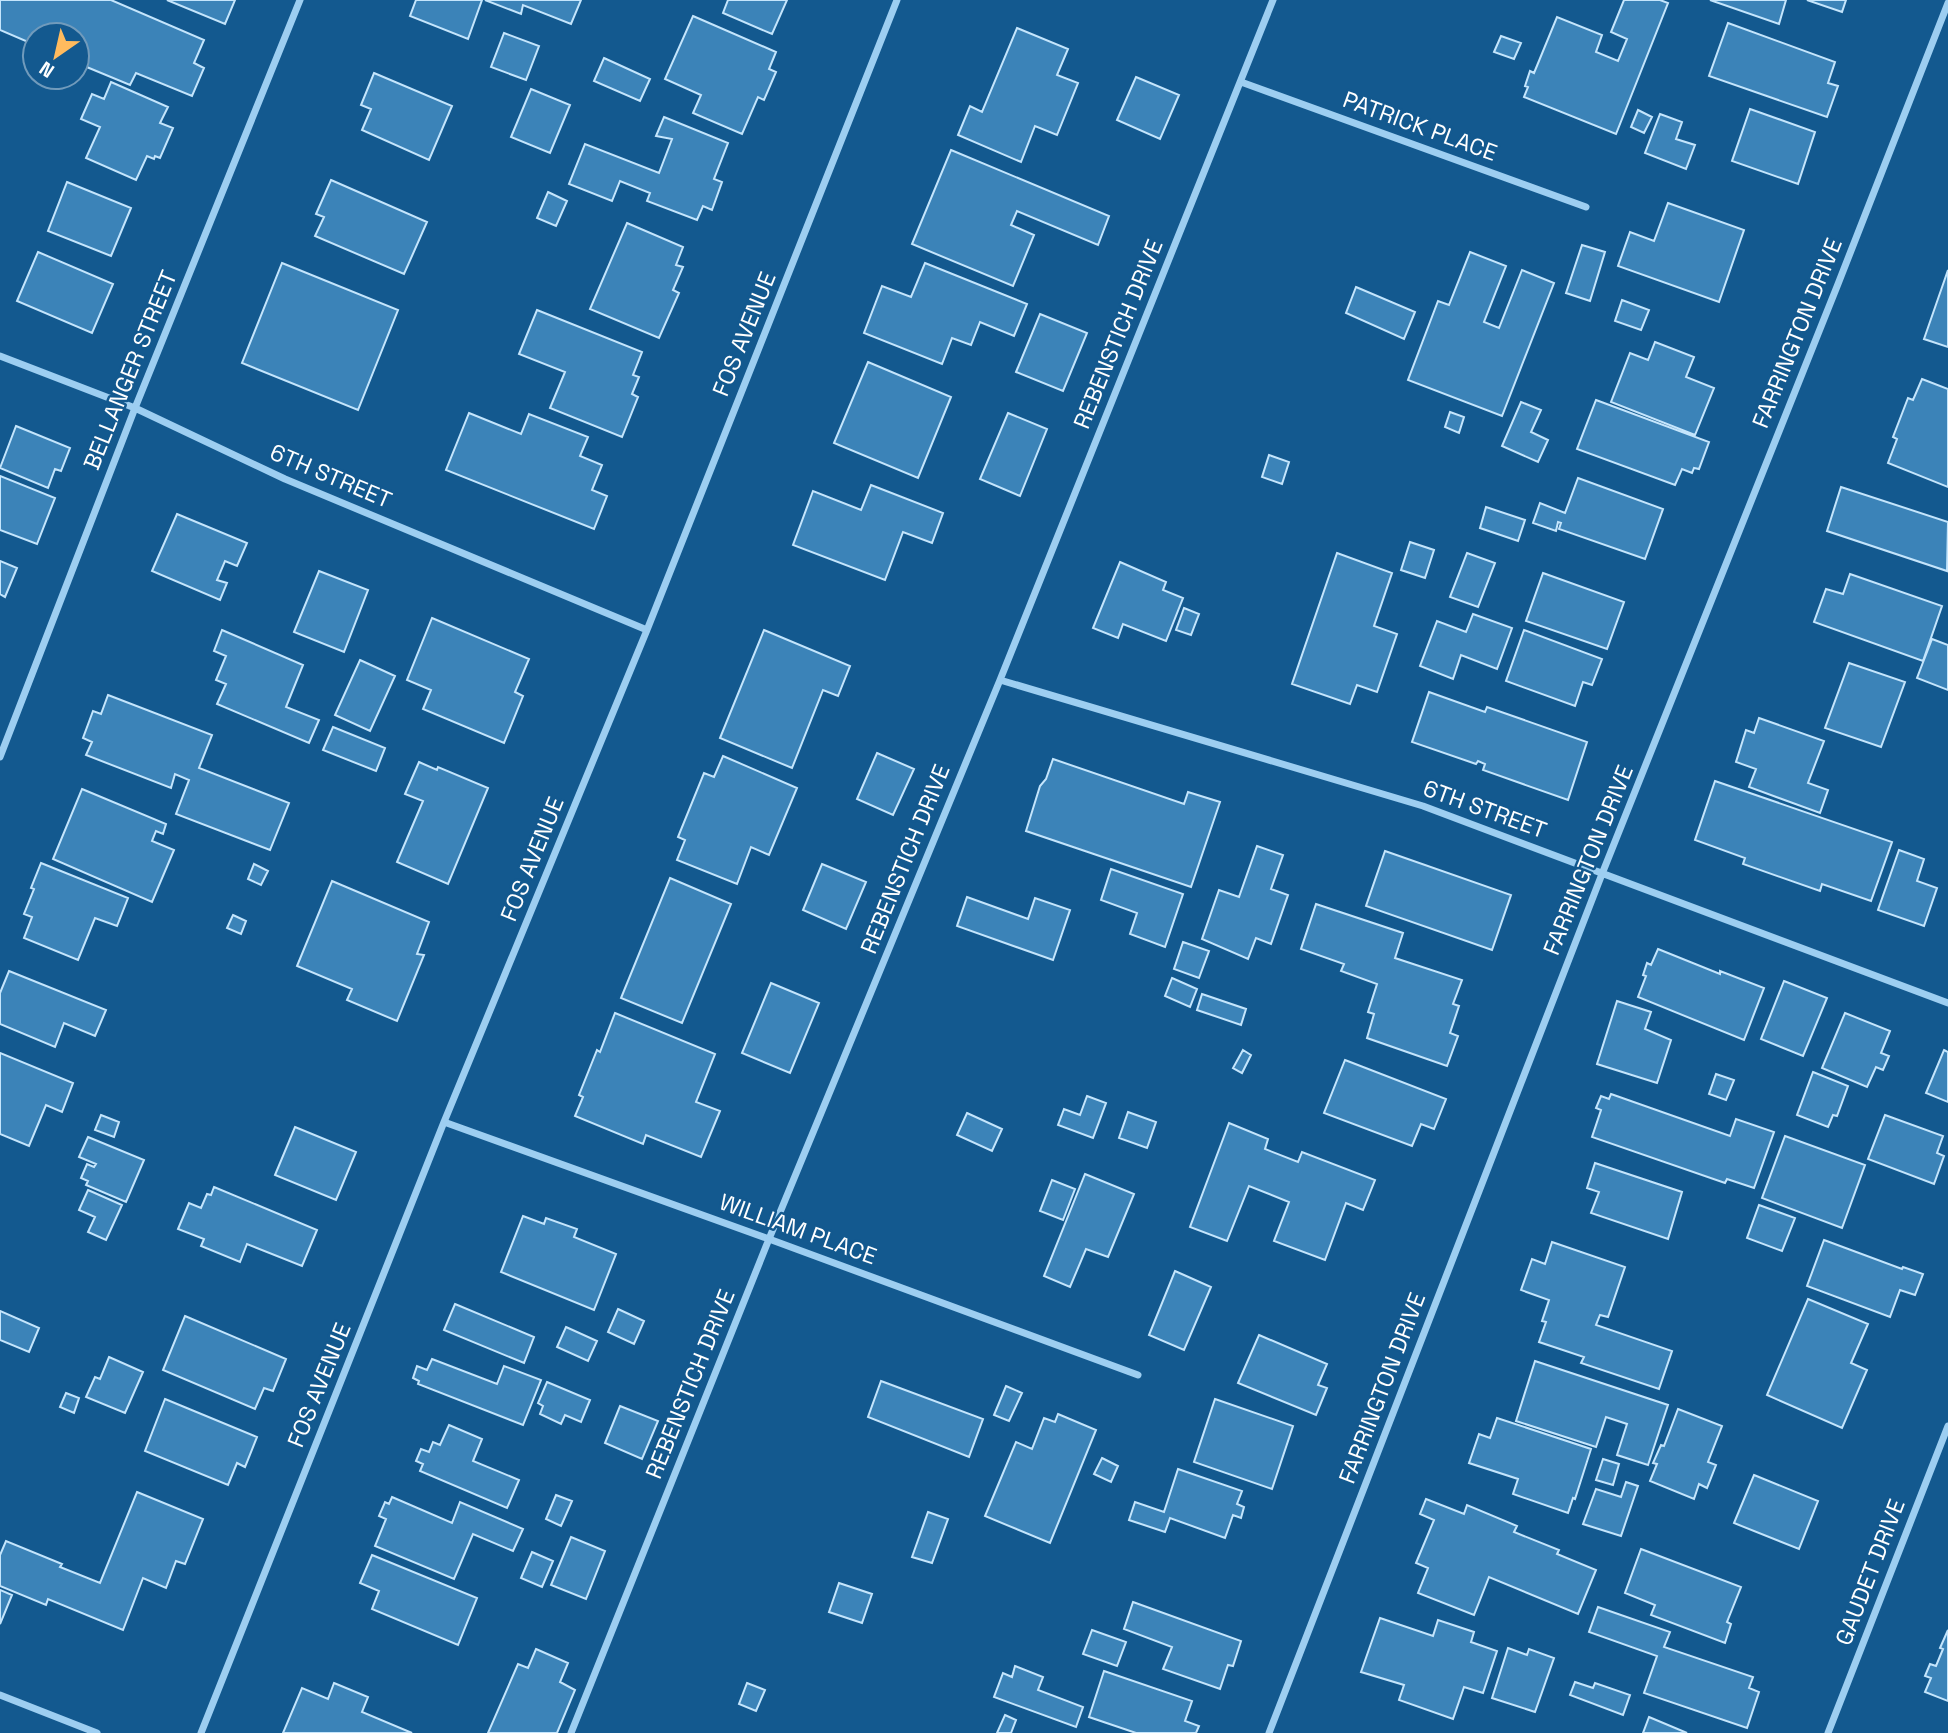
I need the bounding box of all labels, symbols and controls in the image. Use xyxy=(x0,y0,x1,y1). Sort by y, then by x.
north arrow xyxy=(21,21,91,91)
text: N xyxy=(35,56,59,84)
street label: PATRICK PLACE xyxy=(1339,84,1501,168)
street label: FARRINGTON DRIVE xyxy=(1745,234,1849,432)
street label: REBENSTICH DRIVE xyxy=(1066,235,1170,433)
street label: BELLANGER STREET xyxy=(76,266,184,474)
street label: FOS AVENUE xyxy=(705,267,783,401)
street label: 6TH STREET xyxy=(266,437,396,515)
street label: REBENSTICH DRIVE xyxy=(853,760,957,958)
street label: FARRINGTON DRIVE xyxy=(1536,761,1640,959)
street label: 6TH STREET xyxy=(1419,773,1551,845)
street label: FOS AVENUE xyxy=(493,792,571,926)
street label: WILLIAM PLACE xyxy=(715,1187,881,1271)
street label: REBENSTICH DRIVE xyxy=(638,1285,742,1483)
street label: FARRINGTON DRIVE xyxy=(1332,1288,1432,1488)
street label: FOS AVENUE xyxy=(280,1318,358,1452)
street label: GAUDET DRIVE xyxy=(1828,1495,1912,1649)

